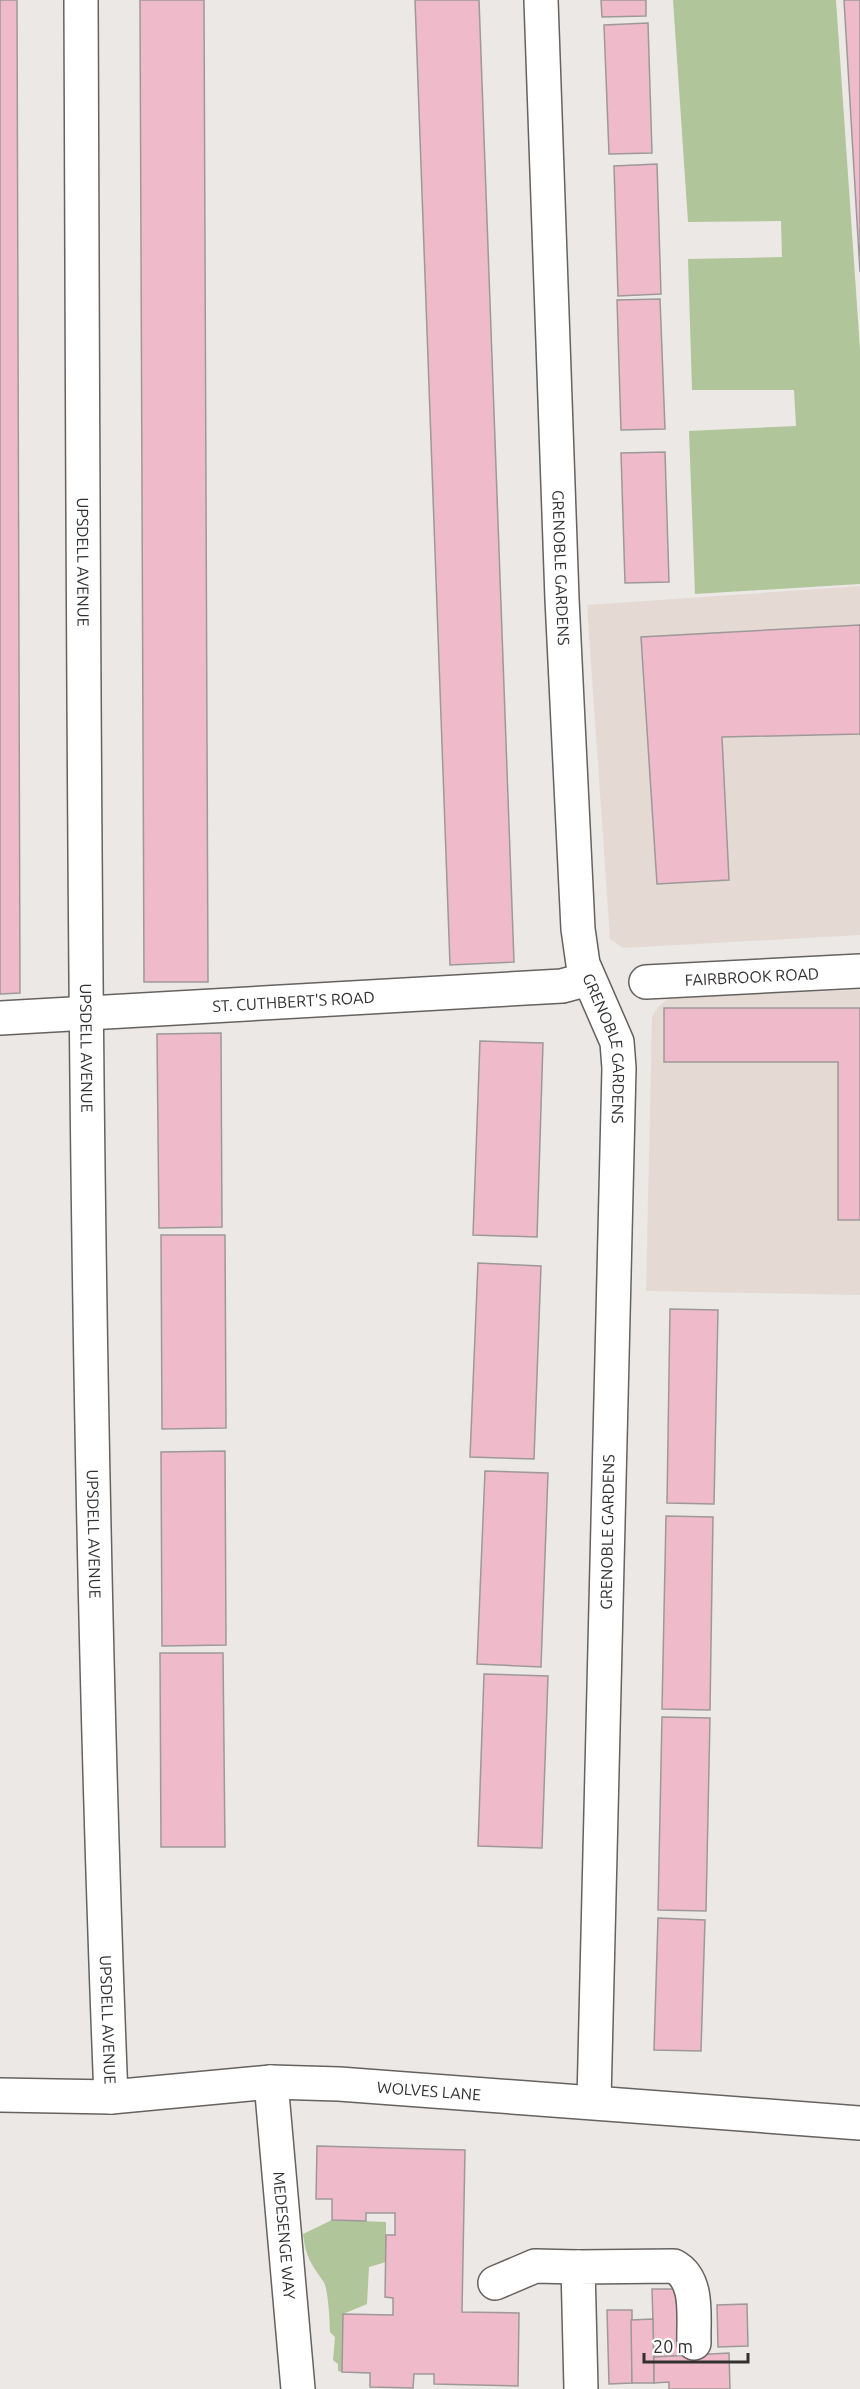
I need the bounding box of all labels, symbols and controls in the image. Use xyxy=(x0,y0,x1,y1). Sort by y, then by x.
street label: GRENOBLE GARDENS xyxy=(549,490,573,646)
street label: UPSDELL AVENUE xyxy=(74,497,92,627)
street label: FAIRBROOK ROAD xyxy=(684,964,820,989)
street label: GRENOBLE GARDENS xyxy=(579,971,628,1124)
street label: UPSDELL AVENUE xyxy=(77,983,96,1113)
street label: ST. CUTHBERT'S ROAD xyxy=(212,988,375,1015)
street label: GRENOBLE GARDENS xyxy=(597,1454,617,1610)
street label: UPSDELL AVENUE xyxy=(84,1469,105,1599)
street label: UPSDELL AVENUE xyxy=(97,1955,119,2085)
street label: WOLVES LANE xyxy=(376,2078,482,2104)
street label: MEDESENGE WAY xyxy=(270,2171,299,2301)
scale bar xyxy=(644,2326,748,2364)
text: 20 m xyxy=(653,2336,693,2356)

